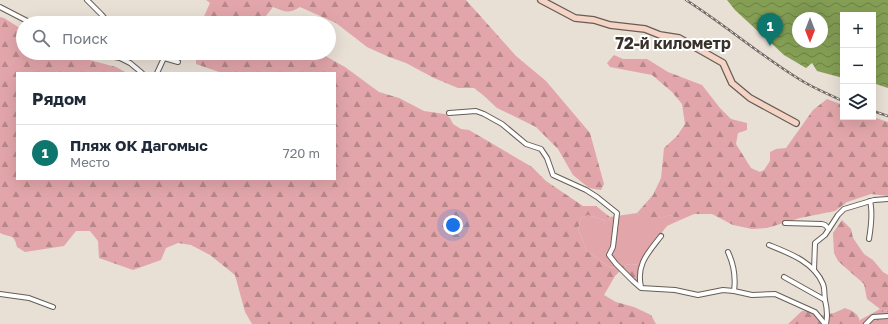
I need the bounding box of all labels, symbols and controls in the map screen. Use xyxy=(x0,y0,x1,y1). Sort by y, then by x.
north arrow xyxy=(792,12,828,48)
map controls xyxy=(840,12,876,120)
button: + xyxy=(840,12,876,48)
pin: 1 xyxy=(757,13,783,46)
search box xyxy=(16,16,336,60)
icon: search xyxy=(30,27,52,49)
text: Поиск xyxy=(62,29,108,47)
district label: 72-й километр xyxy=(615,33,731,53)
button: − xyxy=(840,48,876,84)
button: layers xyxy=(840,84,876,120)
text: Рядом xyxy=(32,88,86,109)
text: Пляж ОК Дагомыс xyxy=(70,136,208,154)
text: 1 xyxy=(42,145,48,161)
text: 720 m xyxy=(283,145,320,161)
text: Место xyxy=(70,154,110,170)
your location xyxy=(443,215,463,235)

